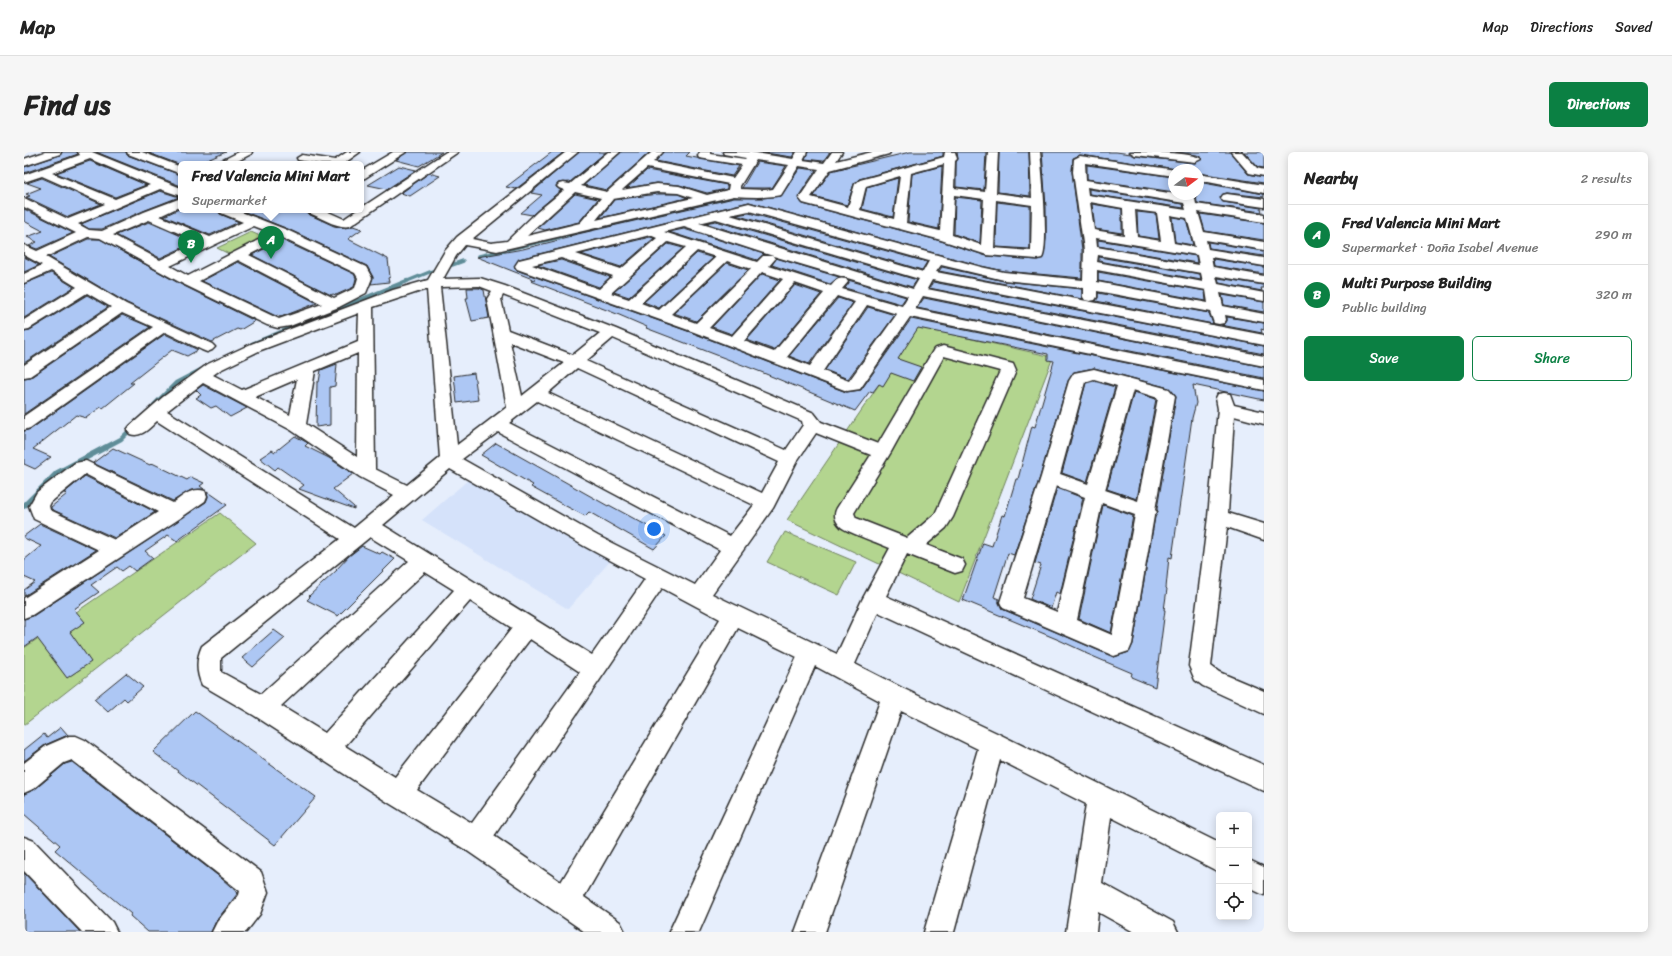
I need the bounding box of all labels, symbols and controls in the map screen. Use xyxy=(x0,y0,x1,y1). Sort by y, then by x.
text: Map xyxy=(20,11,55,44)
text: Map xyxy=(1482,15,1508,40)
text: Directions xyxy=(1530,15,1593,40)
text: Saved xyxy=(1615,15,1652,40)
text: Find us xyxy=(24,80,111,129)
button: Directions xyxy=(1549,82,1648,127)
popup xyxy=(178,161,364,213)
text: Fred Valencia Mini Mart xyxy=(192,163,350,189)
text: Nearby xyxy=(1304,163,1358,193)
north arrow xyxy=(1168,164,1204,200)
text: 2 results xyxy=(1581,167,1632,190)
text: Supermarket xyxy=(192,189,266,212)
text: Fred Valencia Mini Mart xyxy=(1342,210,1501,236)
text: A xyxy=(1313,223,1321,246)
text: 290 m xyxy=(1595,223,1632,246)
pin: A xyxy=(258,226,284,259)
pin: B xyxy=(178,230,204,263)
text: Supermarket · Doña Isabel Avenue xyxy=(1342,236,1538,259)
text: Multi Purpose Building xyxy=(1342,270,1492,296)
text: B xyxy=(1313,283,1321,306)
text: 320 m xyxy=(1596,283,1632,306)
text: Public building xyxy=(1342,296,1427,319)
button: Save xyxy=(1304,336,1464,381)
button: Share xyxy=(1472,336,1632,381)
your location xyxy=(644,519,664,539)
map controls xyxy=(1216,812,1252,920)
button: + xyxy=(1216,812,1252,848)
button: − xyxy=(1216,848,1252,884)
button: locate xyxy=(1216,884,1252,920)

